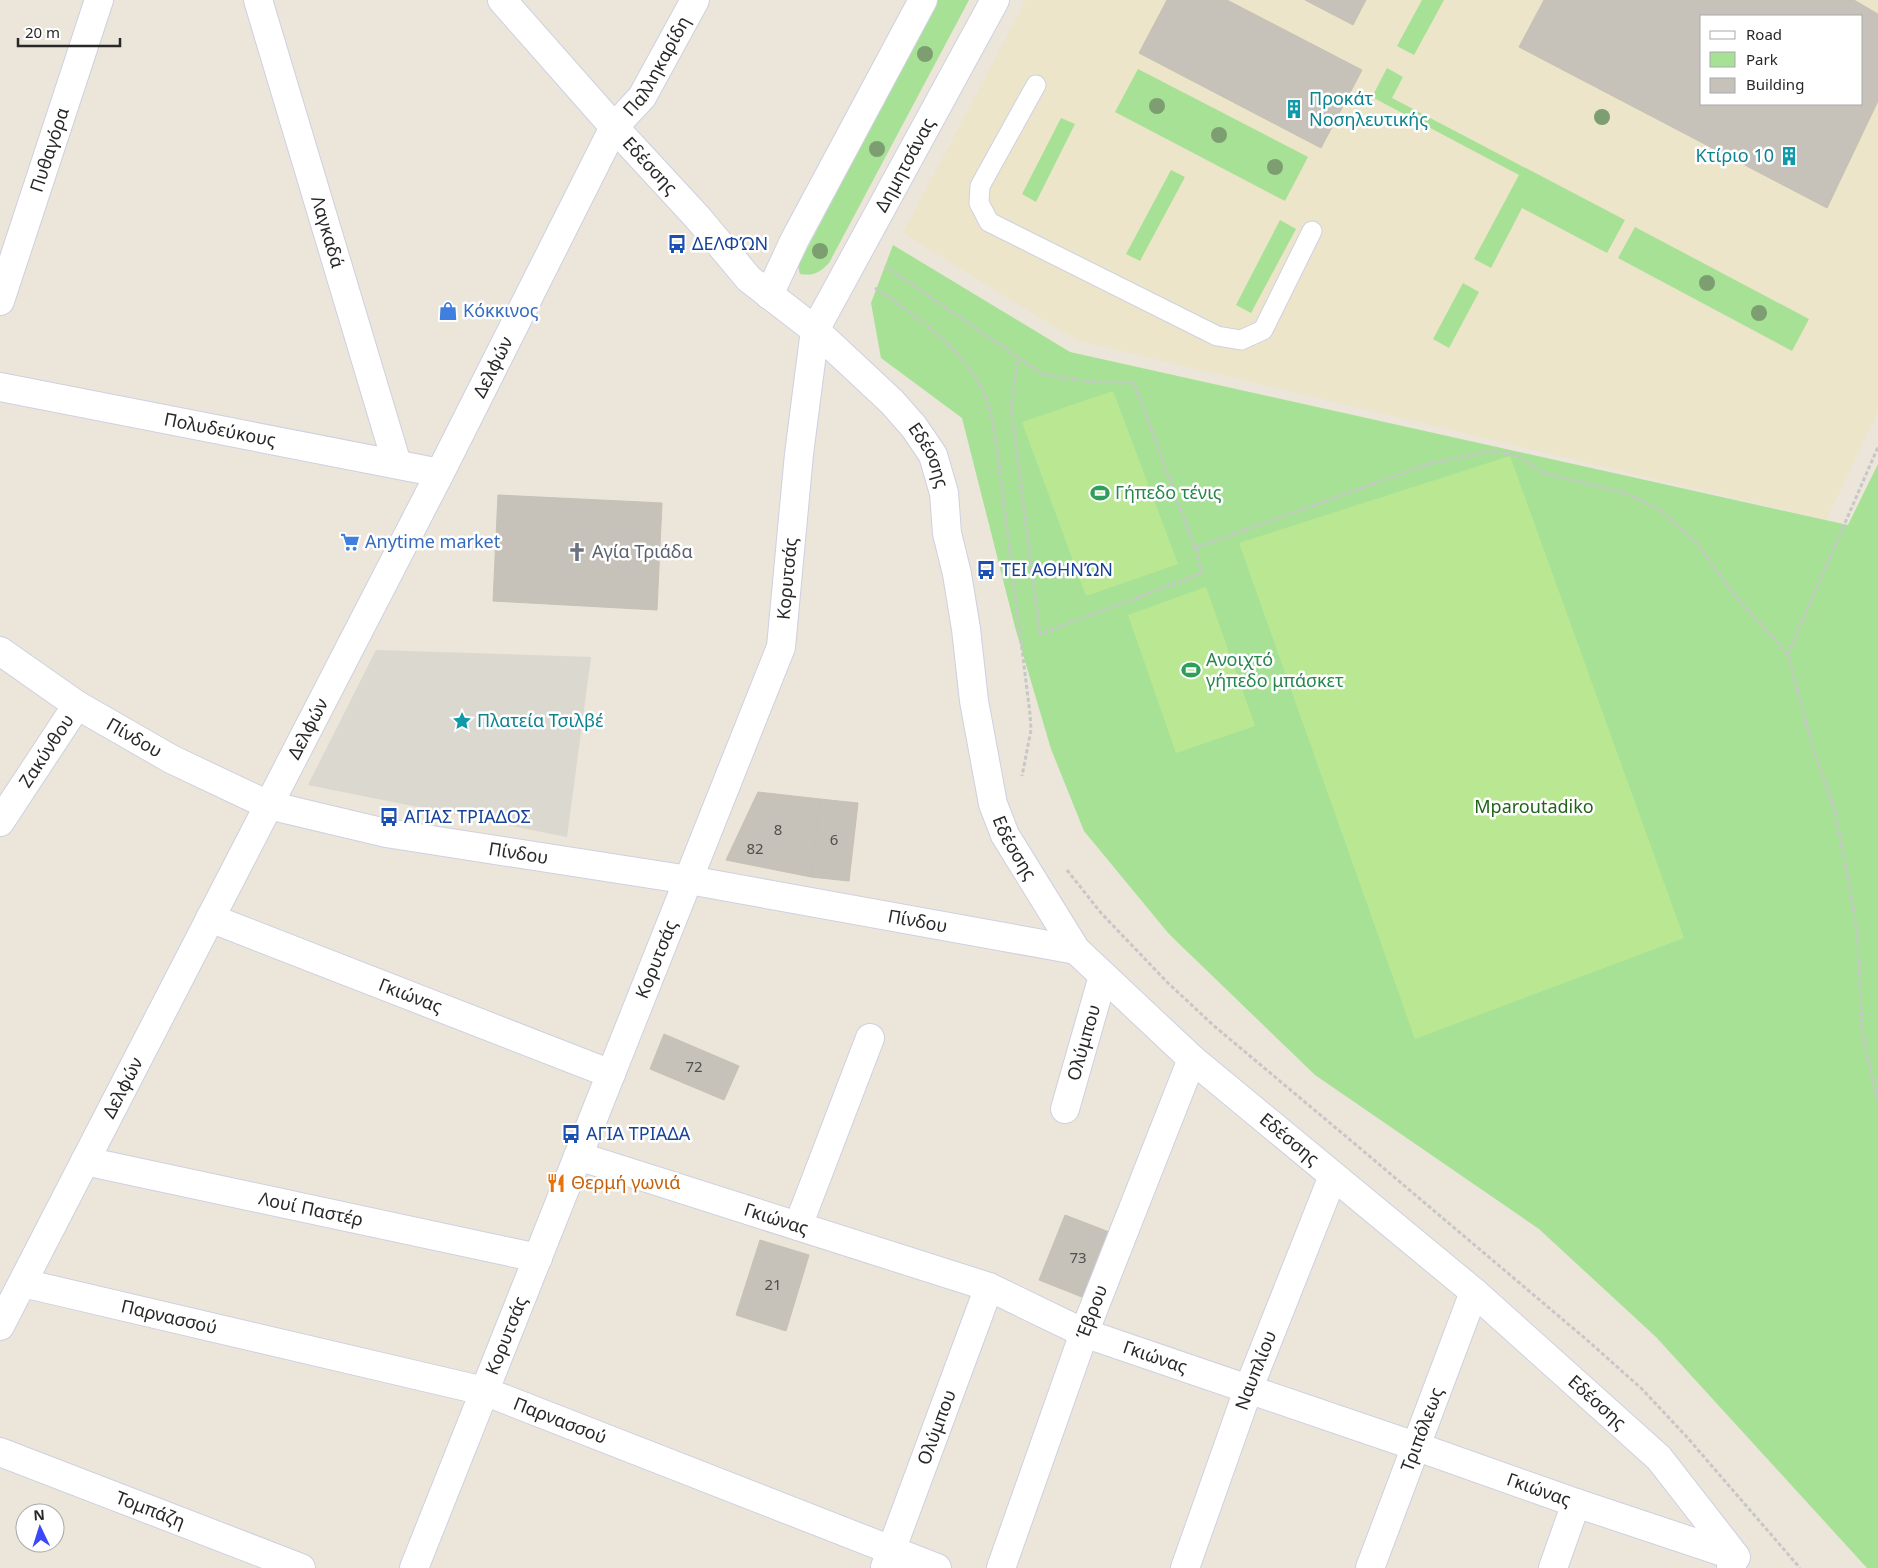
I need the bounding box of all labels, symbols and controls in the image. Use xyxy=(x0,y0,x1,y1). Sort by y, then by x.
street label: Παλληκαρίδη xyxy=(617,12,695,121)
scale bar xyxy=(18,15,120,47)
legend xyxy=(1700,15,1863,105)
text: 20 m xyxy=(25,22,60,42)
text: Road xyxy=(1746,24,1782,44)
text: Park xyxy=(1746,49,1778,69)
text: Building xyxy=(1746,74,1804,94)
place label: Προκάτ Νοσηλευτικής xyxy=(1309,86,1428,131)
building icon: Προκάτ Νοσηλευτικής xyxy=(1283,98,1305,120)
street label: Πυθαγόρα xyxy=(24,104,74,195)
street label: Δημητσάνας xyxy=(869,113,940,216)
street label: Εδέσσης xyxy=(618,131,683,199)
place label: Κτίριο 10 xyxy=(1695,143,1774,167)
building icon: Κτίριο 10 xyxy=(1778,145,1800,167)
street label: Λαγκαδά xyxy=(306,193,350,270)
place label: ΔΕΛΦΏΝ xyxy=(692,231,768,255)
bus stop icon: ΔΕΛΦΏΝ xyxy=(666,233,688,255)
place label: Κόκκινος xyxy=(463,298,539,322)
shop icon: Κόκκινος xyxy=(437,300,459,322)
street label: Δελφών xyxy=(467,332,518,402)
street label: Πολυδεύκους xyxy=(162,406,278,452)
street label: Εδέσσης xyxy=(903,417,955,491)
place label: Γήπεδο τένις xyxy=(1115,480,1222,504)
sports icon: Γήπεδο τένις xyxy=(1089,482,1111,504)
place label: Anytime market xyxy=(365,529,501,553)
supermarket icon: Anytime market xyxy=(339,531,361,553)
street label: Κορυτσάς xyxy=(771,536,802,621)
place label: Αγία Τριάδα xyxy=(592,539,693,563)
church icon: Αγία Τριάδα xyxy=(566,541,588,563)
place label: ΤΕΙ ΑΘΗΝΏΝ xyxy=(1001,557,1113,581)
bus stop icon: ΤΕΙ ΑΘΗΝΏΝ xyxy=(975,559,997,581)
place label: Ανοιχτό γήπεδο μπάσκετ xyxy=(1206,647,1344,692)
sports icon: Ανοιχτό γήπεδο μπάσκετ xyxy=(1180,659,1202,681)
street label: Δελφών xyxy=(281,694,333,763)
place label: Πλατεία Τσιλβέ xyxy=(477,708,603,732)
street label: Ζακύνθου xyxy=(13,709,79,792)
place icon: Πλατεία Τσιλβέ xyxy=(451,710,473,732)
street label: Πίνδου xyxy=(103,712,167,762)
park label: Mparoutadiko xyxy=(1474,794,1594,818)
place label: ΑΓΙΑΣ ΤΡΙΑΔΟΣ xyxy=(404,804,531,828)
bus stop icon: ΑΓΙΑΣ ΤΡΙΑΔΟΣ xyxy=(378,806,400,828)
street label: Εδέσσης xyxy=(988,812,1043,884)
house number: 8 xyxy=(774,819,782,839)
house number: 6 xyxy=(830,829,838,849)
street label: Πίνδου xyxy=(487,836,550,869)
house number: 82 xyxy=(746,838,764,858)
street label: Πίνδου xyxy=(886,903,949,938)
street label: Κορυτσάς xyxy=(629,916,682,1002)
street label: Γκιώνας xyxy=(375,972,446,1018)
street label: Ολύμπου xyxy=(1061,1001,1105,1083)
street label: Δελφών xyxy=(96,1053,148,1122)
house number: 72 xyxy=(685,1056,703,1076)
street label: Εδέσσης xyxy=(1255,1107,1325,1170)
place label: ΑΓΙΑ ΤΡΙΑΔΑ xyxy=(586,1121,691,1145)
bus stop icon: ΑΓΙΑ ΤΡΙΑΔΑ xyxy=(560,1123,582,1145)
place label: Θερμή γωνιά xyxy=(571,1170,680,1194)
restaurant icon: Θερμή γωνιά xyxy=(545,1172,567,1194)
street label: Λουί Παστέρ xyxy=(257,1186,366,1231)
street label: Γκιώνας xyxy=(741,1197,812,1240)
house number: 73 xyxy=(1069,1247,1087,1267)
house number: 21 xyxy=(764,1274,782,1294)
street label: Έβρου xyxy=(1070,1281,1112,1342)
street label: Κορυτσάς xyxy=(479,1292,532,1378)
street label: Παρνασσού xyxy=(119,1293,220,1339)
street label: Ναυπλίου xyxy=(1229,1327,1281,1413)
street label: Γκιώνας xyxy=(1120,1334,1191,1378)
street label: Εδέσσης xyxy=(1563,1369,1632,1434)
street label: Τριπόλεως xyxy=(1394,1383,1448,1475)
street label: Ολύμπου xyxy=(911,1386,961,1468)
street label: Παρνασσού xyxy=(510,1391,610,1449)
street label: Γκιώνας xyxy=(1504,1467,1575,1511)
street label: Τομπάζη xyxy=(112,1485,189,1533)
north arrow xyxy=(15,1503,65,1553)
text: N xyxy=(33,1505,45,1524)

